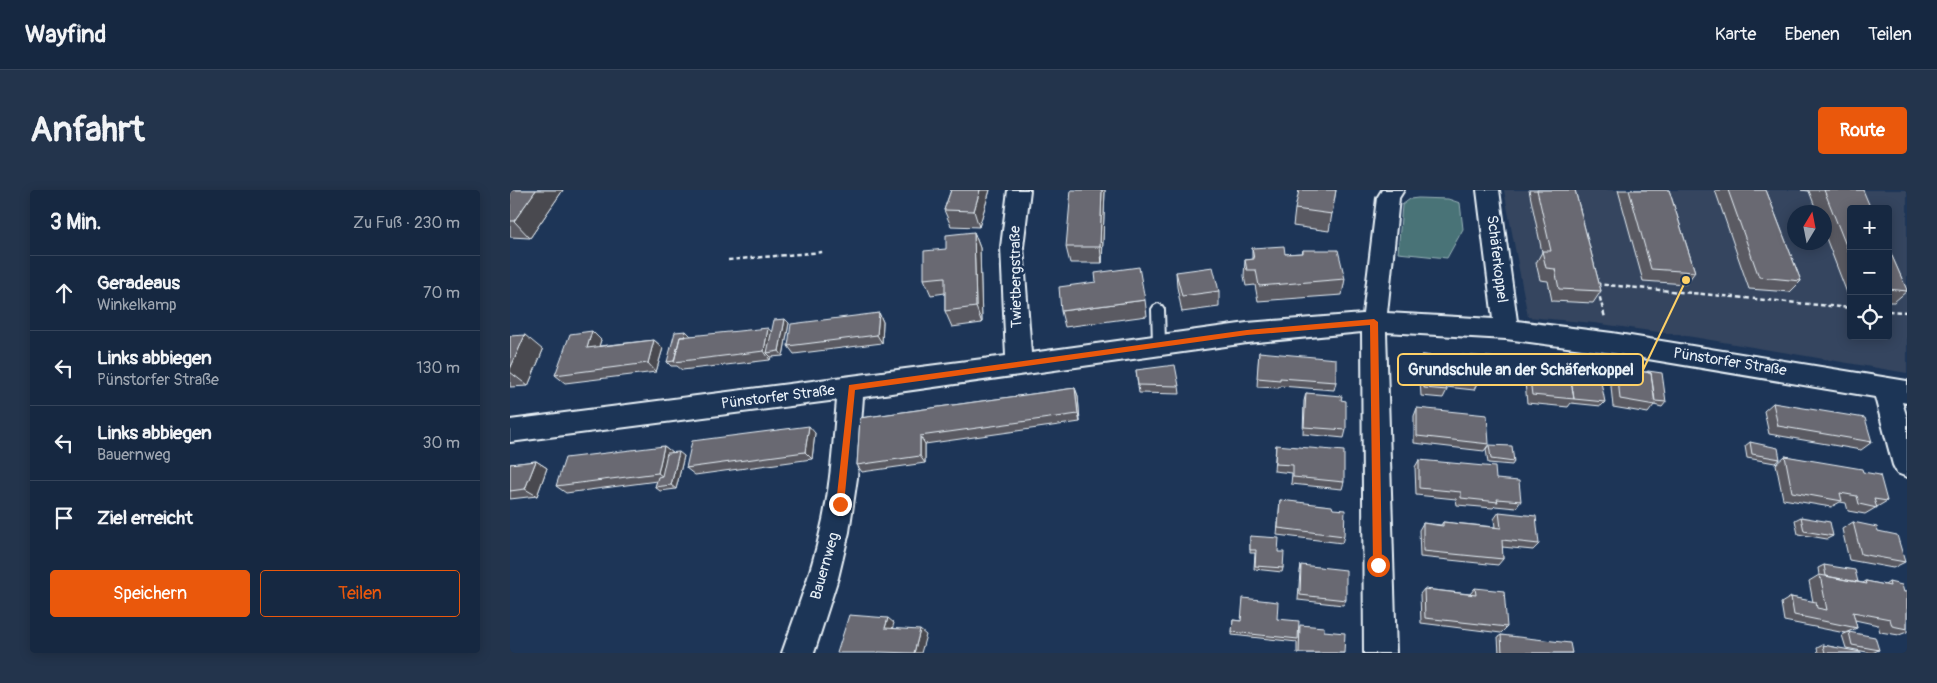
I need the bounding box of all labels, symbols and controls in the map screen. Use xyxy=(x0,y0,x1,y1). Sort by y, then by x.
text: Wayfind xyxy=(25,20,106,49)
text: Karte xyxy=(1715,23,1756,46)
text: Ebenen xyxy=(1784,23,1840,46)
text: Teilen xyxy=(1868,23,1912,46)
button: Route xyxy=(1818,107,1907,154)
text: Anfahrt xyxy=(30,108,145,152)
north arrow xyxy=(1787,205,1832,250)
map controls xyxy=(1847,205,1892,340)
button: + xyxy=(1847,205,1892,250)
text: 3 Min. xyxy=(50,209,101,236)
text: Zu Fuß · 230 m xyxy=(353,213,460,233)
street label: Schäferkoppel xyxy=(1482,214,1512,304)
street label: Twietbergstraße xyxy=(1006,225,1026,328)
button: − xyxy=(1847,250,1892,295)
text: Geradeaus xyxy=(97,271,180,295)
icon: ahead xyxy=(50,279,78,307)
text: 70 m xyxy=(423,283,460,303)
text: Winkelkamp xyxy=(97,295,177,315)
button: locate xyxy=(1847,295,1892,340)
street label: Pünstorfer Straße xyxy=(1672,344,1789,380)
text: Links abbiegen xyxy=(97,346,212,370)
icon: left xyxy=(50,354,78,382)
callout: Grundschule an der Schäferkoppel xyxy=(1398,354,1643,385)
text: 130 m xyxy=(416,358,460,378)
text: Grundschule an der Schäferkoppel xyxy=(1408,360,1634,380)
text: Pünstorfer Straße xyxy=(97,370,219,390)
street label: Pünstorfer Straße xyxy=(720,381,836,413)
text: Links abbiegen xyxy=(97,421,212,445)
icon: left xyxy=(50,429,78,457)
text: 30 m xyxy=(422,433,460,453)
text: Bauernweg xyxy=(97,445,171,465)
route end xyxy=(829,493,852,516)
icon: arrive xyxy=(50,504,78,532)
text: Ziel erreicht xyxy=(97,506,193,530)
street label: Bauernweg xyxy=(806,530,844,602)
route start xyxy=(1367,554,1390,577)
button: Speichern xyxy=(50,570,250,617)
button: Teilen xyxy=(260,570,460,617)

